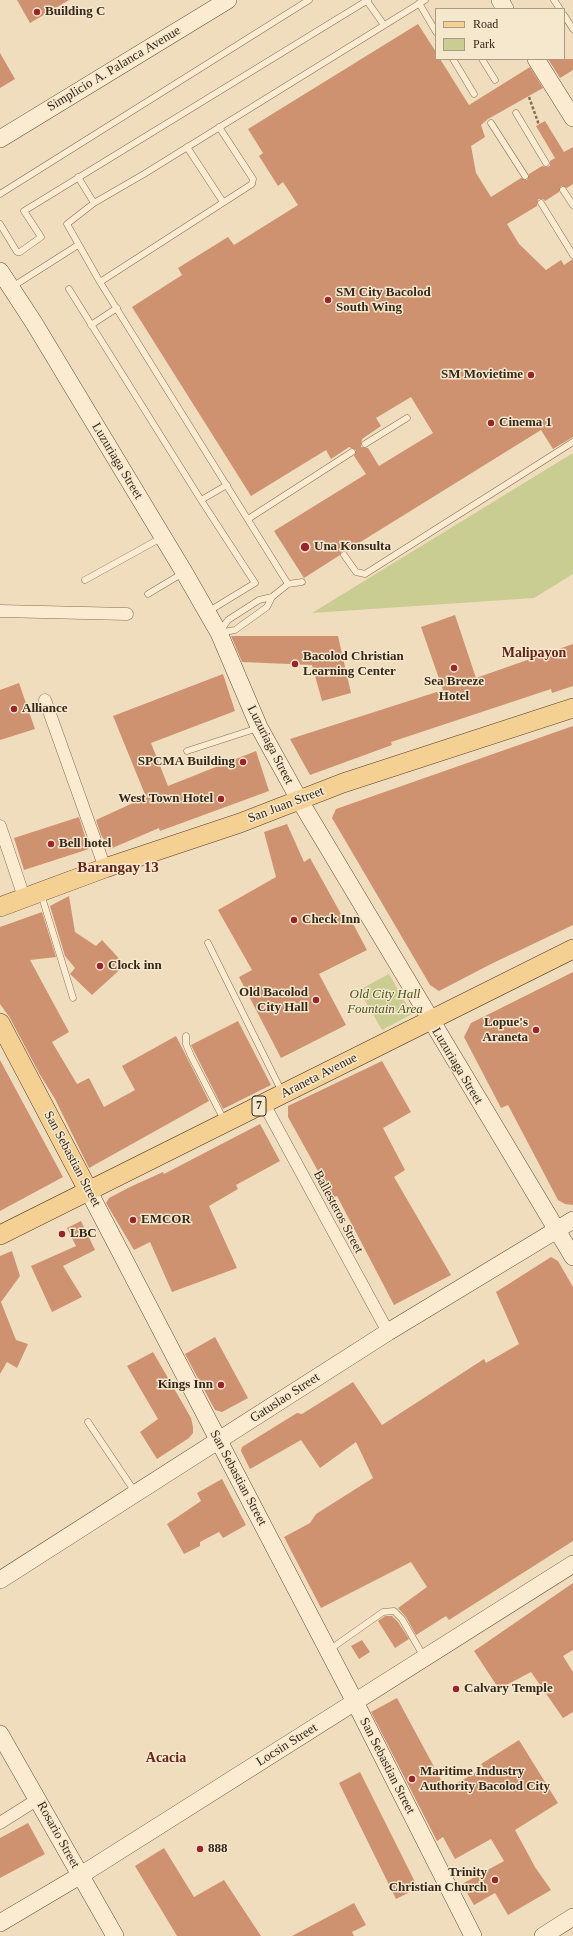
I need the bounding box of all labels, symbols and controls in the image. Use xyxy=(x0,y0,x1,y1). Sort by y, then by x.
place label: Building C xyxy=(45,4,105,20)
marker: Building C xyxy=(32,7,42,17)
legend xyxy=(435,8,565,60)
text: Road xyxy=(473,17,498,31)
street label: Simplicio A. Palanca Avenue xyxy=(44,23,184,115)
text: Park xyxy=(473,37,495,51)
place label: SM City Bacolod South Wing xyxy=(336,285,431,316)
marker: SM City Bacolod South Wing xyxy=(323,295,333,305)
place label: SM Movietime xyxy=(441,367,523,383)
marker: SM Movietime xyxy=(526,370,536,380)
place label: Cinema 1 xyxy=(499,415,552,431)
marker: Cinema 1 xyxy=(486,418,496,428)
street label: Luzuriaga Street xyxy=(88,420,146,502)
place label: Una Konsulta xyxy=(314,539,391,555)
marker: Una Konsulta xyxy=(299,541,311,553)
district label: Malipayon xyxy=(502,645,566,661)
place label: Bacolod Christian Learning Center xyxy=(303,649,404,680)
marker: Bacolod Christian Learning Center xyxy=(290,659,300,669)
marker: Sea Breeze Hotel xyxy=(449,663,459,673)
place label: Sea Breeze Hotel xyxy=(424,674,484,705)
place label: Alliance xyxy=(22,701,67,717)
street label: Luzuriaga Street xyxy=(243,703,297,787)
marker: Alliance xyxy=(9,704,19,714)
place label: SPCMA Building xyxy=(138,754,235,770)
marker: SPCMA Building xyxy=(238,757,248,767)
street label: San Juan Street xyxy=(246,783,326,827)
place label: West Town Hotel xyxy=(118,791,213,807)
marker: West Town Hotel xyxy=(216,794,226,804)
place label: Bell hotel xyxy=(59,836,111,852)
marker: Bell hotel xyxy=(46,839,56,849)
district label: Barangay 13 xyxy=(77,859,159,877)
place label: Check Inn xyxy=(302,912,360,928)
marker: Check Inn xyxy=(289,915,299,925)
place label: Clock inn xyxy=(108,958,162,974)
marker: Clock inn xyxy=(95,961,105,971)
place label: Old Bacolod City Hall xyxy=(239,985,308,1016)
park label: Old City Hall Fountain Area xyxy=(347,987,423,1018)
marker: Old Bacolod City Hall xyxy=(311,995,321,1005)
place label: Lopue's Araneta xyxy=(483,1015,528,1046)
street label: Luzuriaga Street xyxy=(428,1025,486,1107)
marker: Lopue's Araneta xyxy=(531,1025,541,1035)
street label: Araneta Avenue xyxy=(278,1050,360,1102)
road number: 7 xyxy=(252,1096,266,1116)
street label: San Sebastian Street xyxy=(40,1108,104,1210)
street label: Ballesteros Street xyxy=(310,1168,366,1256)
place label: EMCOR xyxy=(141,1212,191,1228)
marker: EMCOR xyxy=(128,1215,138,1225)
place label: LBC xyxy=(70,1226,97,1242)
marker: LBC xyxy=(57,1229,67,1239)
street label: Gatuslao Street xyxy=(247,1370,323,1426)
place label: Kings Inn xyxy=(158,1377,213,1393)
marker: Kings Inn xyxy=(216,1380,226,1390)
street label: San Sebastian Street xyxy=(206,1427,270,1529)
place label: Calvary Temple xyxy=(464,1681,553,1697)
marker: Calvary Temple xyxy=(451,1684,461,1694)
street label: San Sebastian Street xyxy=(356,1715,418,1817)
street label: Locsin Street xyxy=(254,1720,320,1770)
district label: Acacia xyxy=(146,1750,186,1766)
place label: Maritime Industry Authority Bacolod City xyxy=(420,1764,550,1795)
marker: Maritime Industry Authority Bacolod City xyxy=(407,1774,417,1784)
street label: Rosario Street xyxy=(33,1799,83,1871)
place label: 888 xyxy=(208,1841,228,1857)
marker: 888 xyxy=(195,1844,205,1854)
place label: Trinity Christian Church xyxy=(389,1865,487,1896)
marker: Trinity Christian Church xyxy=(490,1875,500,1885)

